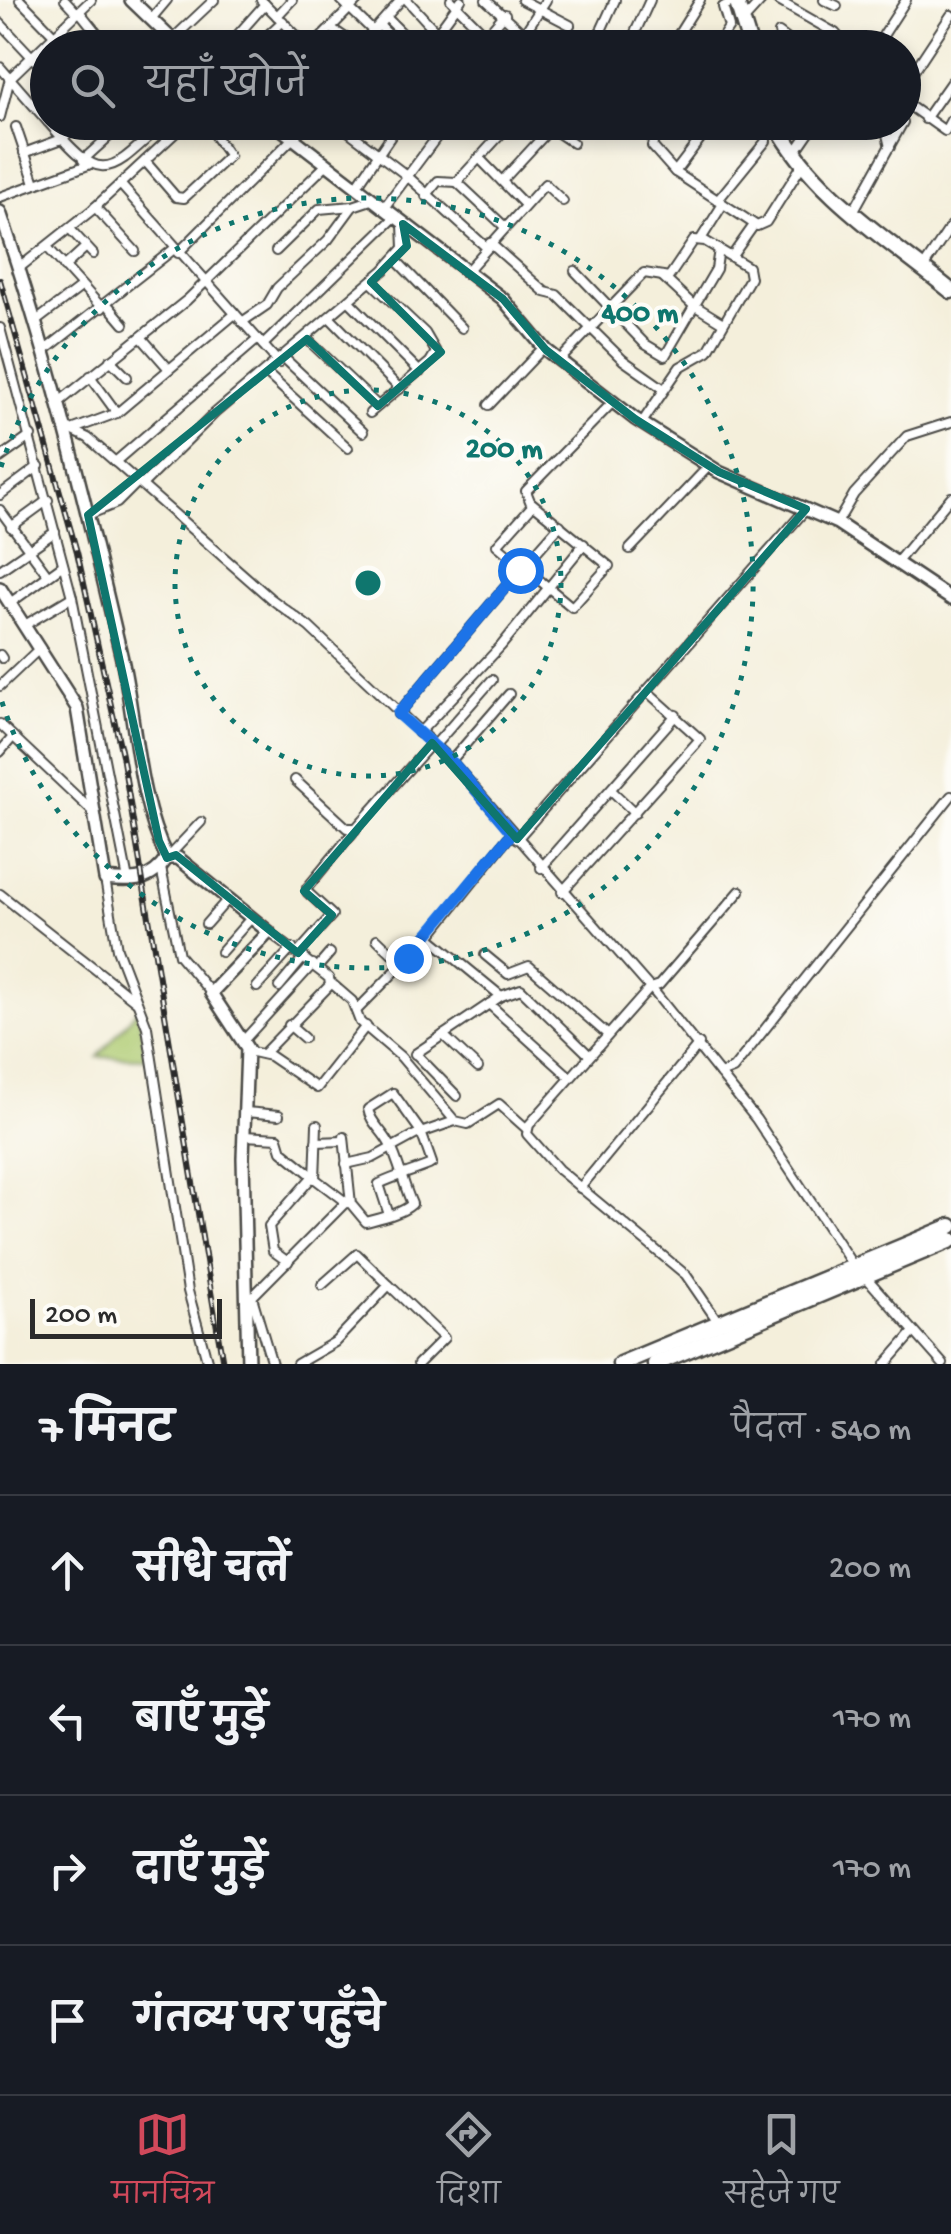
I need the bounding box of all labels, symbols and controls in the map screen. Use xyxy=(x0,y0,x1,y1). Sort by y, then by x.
search box xyxy=(30,30,921,140)
icon: search xyxy=(65,58,120,113)
text: यहाँ खोजें xyxy=(145,66,308,110)
text: 400 m xyxy=(601,298,679,333)
text: 200 m xyxy=(465,434,543,469)
route start xyxy=(498,548,544,594)
centre of rings xyxy=(350,565,386,601)
route end xyxy=(386,936,432,982)
scale bar xyxy=(30,1294,222,1338)
text: 200 m xyxy=(45,1300,117,1333)
text: 7 मिनट xyxy=(40,1408,174,1457)
text: पैदल · 540 m xyxy=(731,1413,911,1451)
icon: ahead xyxy=(40,1543,95,1598)
text: सीधे चलें xyxy=(135,1551,290,1595)
text: 200 m xyxy=(829,1551,911,1589)
icon: left xyxy=(40,1693,95,1748)
text: बाएँ मुड़ें xyxy=(135,1701,268,1745)
text: 170 m xyxy=(833,1701,911,1739)
icon: right xyxy=(40,1843,95,1898)
text: दाएँ मुड़ें xyxy=(135,1851,267,1895)
text: 170 m xyxy=(833,1851,911,1889)
icon: arrive xyxy=(40,1993,95,2048)
text: गंतव्य पर पहुँचे xyxy=(135,2001,384,2045)
tab: मानचित्र xyxy=(112,2107,214,2224)
tab: दिशा xyxy=(437,2107,501,2224)
tab: सहेजे गए xyxy=(724,2107,839,2224)

